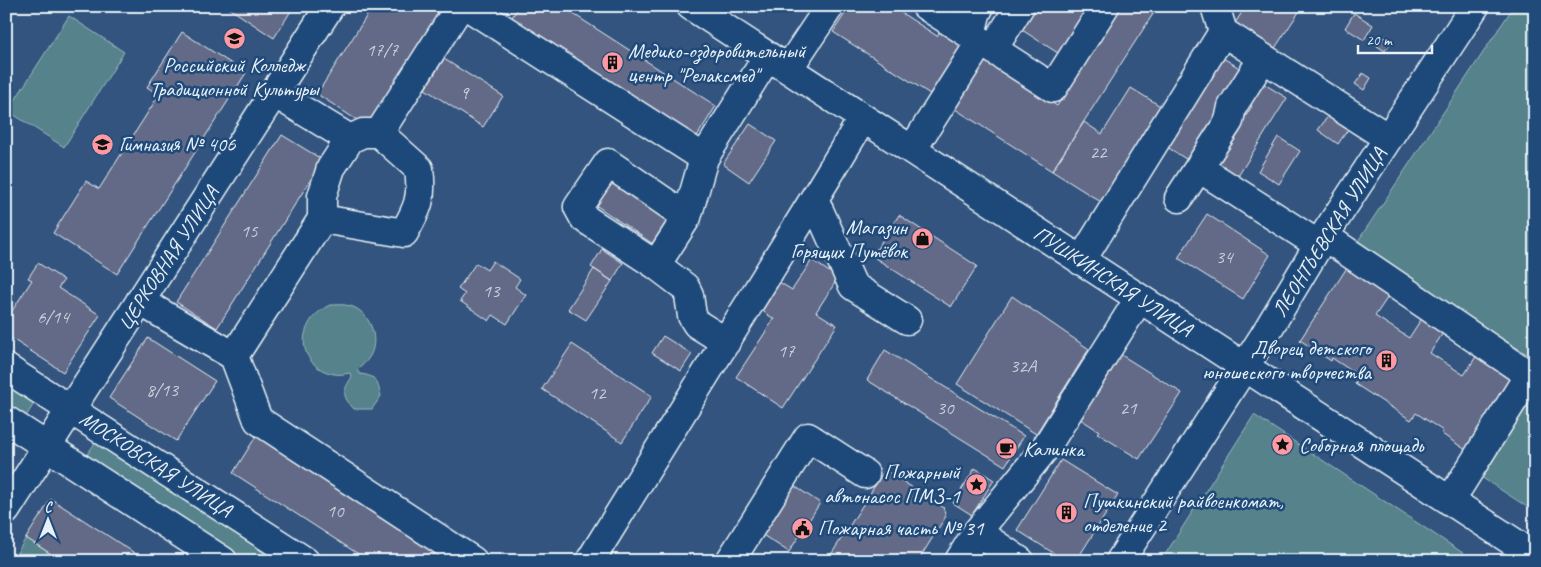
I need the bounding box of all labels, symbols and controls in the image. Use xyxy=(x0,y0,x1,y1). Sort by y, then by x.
scale bar xyxy=(1358,22,1432,54)
school or university icon: Российский Колледж Традиционной Культуры xyxy=(222,26,246,50)
text: 20 m xyxy=(1366,31,1393,50)
house number: 17/7 xyxy=(366,38,399,62)
place label: Медико-оздоровительный центр "Релаксмед" xyxy=(628,38,807,88)
building icon: Медико-оздоровительный центр "Релаксмед" xyxy=(600,51,624,75)
place label: Российский Колледж Традиционной Культуры xyxy=(149,52,320,102)
house number: 9 xyxy=(460,81,470,105)
place label: Гимназия № 406 xyxy=(119,131,236,157)
school or university icon: Гимназия № 406 xyxy=(91,132,115,156)
house number: 22 xyxy=(1089,140,1108,164)
street label: ЛЕОНТЬЕВСКАЯ УЛИЦА xyxy=(1266,142,1392,321)
street label: ЦЕРКОВНАЯ УЛИЦА xyxy=(112,180,225,335)
place label: Магазин Горящих Путёвок xyxy=(791,214,909,264)
house number: 15 xyxy=(240,219,259,243)
street label: ПУШКИНСКАЯ УЛИЦА xyxy=(1029,220,1199,343)
shop icon: Магазин Горящих Путёвок xyxy=(911,227,935,251)
house number: 34 xyxy=(1215,245,1235,269)
house number: 13 xyxy=(482,279,501,303)
house number: 6/14 xyxy=(37,305,71,329)
place label: Дворец детского юношеского творчества xyxy=(1202,335,1374,385)
house number: 17 xyxy=(777,339,796,363)
building icon: Дворец детского юношеского творчества xyxy=(1375,348,1399,372)
house number: 32А xyxy=(1010,354,1038,378)
house number: 8/13 xyxy=(146,378,179,402)
house number: 12 xyxy=(588,381,607,405)
house number: 30 xyxy=(936,396,955,420)
house number: 21 xyxy=(1119,396,1138,420)
street label: МОСКОВСКАЯ УЛИЦА xyxy=(75,405,238,524)
place label: Соборная площадь xyxy=(1299,432,1424,458)
place icon: Соборная площадь xyxy=(1271,433,1295,457)
place label: Калинка xyxy=(1023,436,1086,462)
cafe icon: Калинка xyxy=(995,437,1019,461)
place label: Пожарный автонасос ПМЗ-1 xyxy=(824,459,962,509)
place icon: Пожарный автонасос ПМЗ-1 xyxy=(964,472,988,496)
place label: Пушкинский райвоенкомат, отделение 2 xyxy=(1083,488,1284,538)
north arrow xyxy=(22,494,72,544)
text: С xyxy=(45,499,54,516)
house number: 10 xyxy=(326,499,345,523)
building icon: Пушкинский райвоенкомат, отделение 2 xyxy=(1055,501,1079,525)
place label: Пожарная часть № 31 xyxy=(818,515,985,541)
public building icon: Пожарная часть № 31 xyxy=(790,516,814,540)

